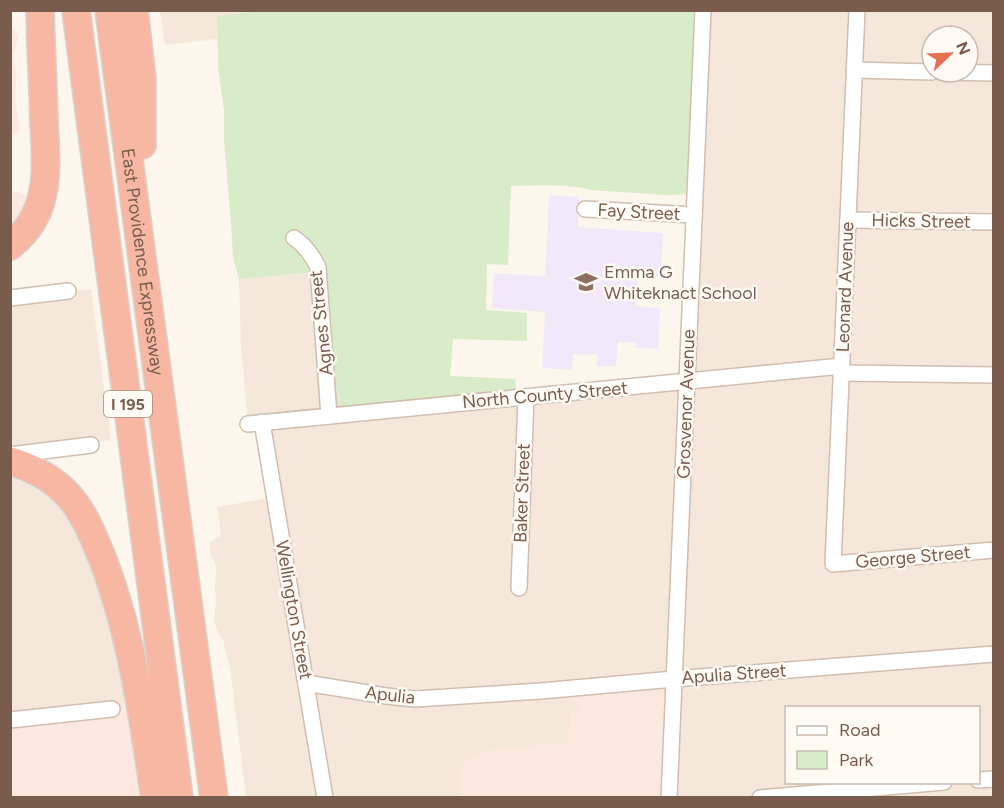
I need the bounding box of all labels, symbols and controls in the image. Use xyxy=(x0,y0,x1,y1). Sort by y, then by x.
north arrow xyxy=(920,24,980,84)
text: N xyxy=(952,39,975,58)
street label: East Providence Expressway xyxy=(117,147,169,377)
street label: Fay Street xyxy=(597,199,681,225)
street label: Hicks Street xyxy=(871,209,971,233)
street label: Leonard Avenue xyxy=(832,221,858,353)
place label: Emma G Whiteknact School xyxy=(604,261,757,304)
street label: Agnes Street xyxy=(305,269,337,377)
school or university icon: Emma G Whiteknact School xyxy=(573,269,599,295)
street label: Grosvenor Avenue xyxy=(672,329,700,479)
street label: North County Street xyxy=(461,377,629,413)
road number: I 195 xyxy=(104,391,152,417)
street label: Baker Street xyxy=(509,443,535,543)
street label: Wellington Street xyxy=(271,539,317,682)
street label: George Street xyxy=(855,541,972,573)
street label: Apulia Street xyxy=(681,659,787,689)
street label: Apulia xyxy=(364,681,416,709)
legend xyxy=(785,706,980,784)
text: Road xyxy=(839,719,880,741)
text: Park xyxy=(839,749,874,771)

